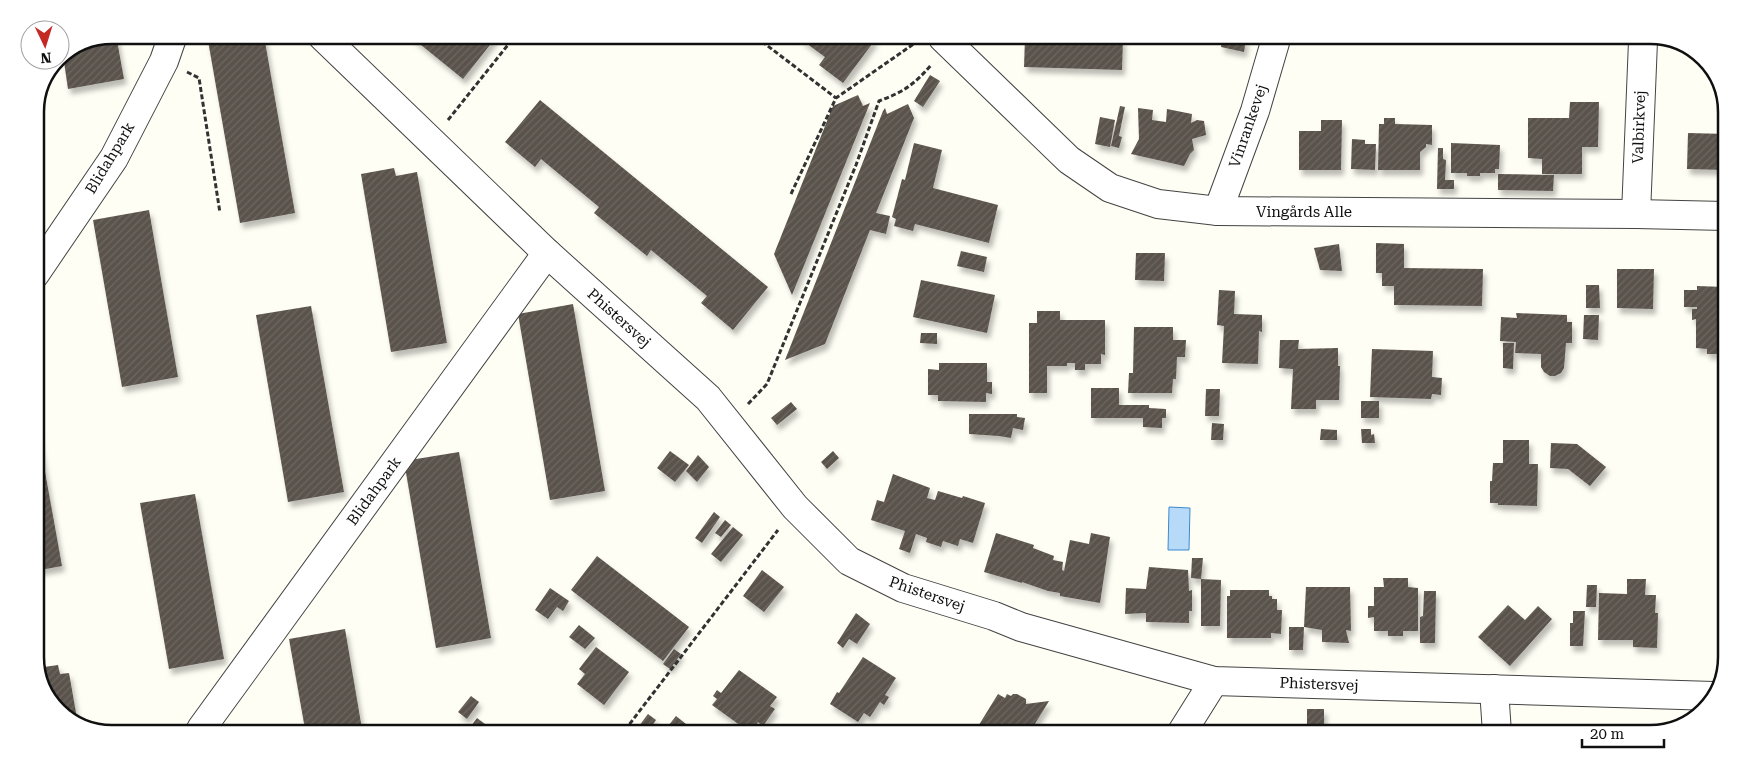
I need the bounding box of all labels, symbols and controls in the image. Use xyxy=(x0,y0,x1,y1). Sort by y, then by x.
north arrow xyxy=(20,20,70,70)
text: N xyxy=(40,50,52,66)
street label: Vinrankevej xyxy=(1225,82,1271,170)
street label: Valbirkvej xyxy=(1629,90,1649,164)
street label: Blidahpark xyxy=(82,119,139,197)
street label: Vingårds Alle xyxy=(1256,203,1352,221)
street label: Phistersvej xyxy=(584,285,654,351)
street label: Blidahpark xyxy=(343,453,405,529)
street label: Phistersvej xyxy=(887,573,967,615)
street label: Phistersvej xyxy=(1279,674,1359,694)
scale bar xyxy=(1582,716,1664,748)
text: 20 m xyxy=(1590,725,1625,743)

